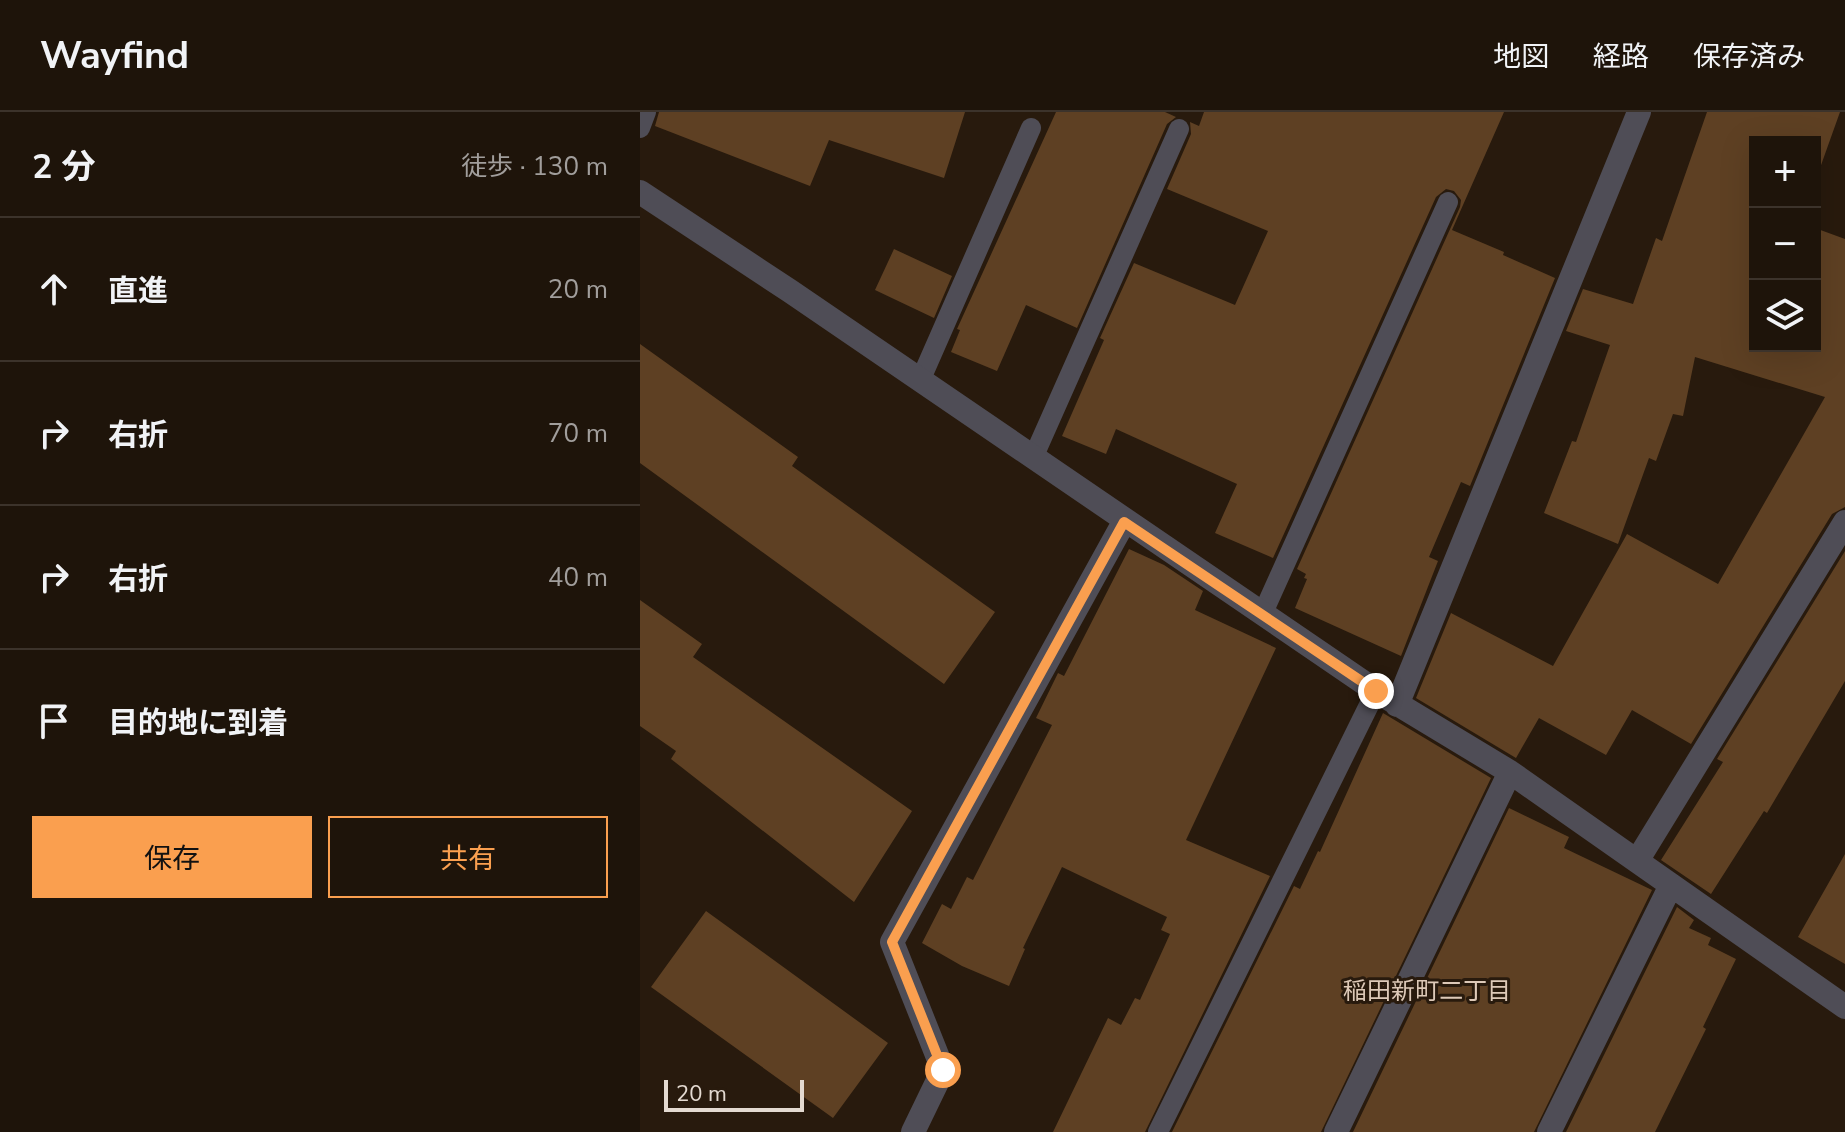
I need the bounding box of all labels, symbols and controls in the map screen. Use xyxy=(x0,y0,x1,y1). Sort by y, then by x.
text: Wayfind xyxy=(40,30,189,81)
text: 地図 xyxy=(1493,38,1549,76)
text: 経路 xyxy=(1593,38,1649,76)
text: 保存済み xyxy=(1693,38,1805,76)
map controls xyxy=(1749,136,1821,352)
button: + xyxy=(1749,136,1821,208)
text: 2 分 xyxy=(32,144,96,190)
text: 徒歩 · 130 m xyxy=(461,149,608,184)
button: − xyxy=(1749,208,1821,280)
icon: ahead xyxy=(32,267,76,311)
text: 直進 xyxy=(108,271,168,312)
text: 20 m xyxy=(548,272,608,307)
button: layers xyxy=(1749,280,1821,352)
icon: right xyxy=(32,411,76,455)
text: 右折 xyxy=(108,415,168,456)
text: 70 m xyxy=(548,416,608,451)
icon: right xyxy=(32,555,76,599)
text: 右折 xyxy=(108,559,168,600)
text: 40 m xyxy=(548,560,608,595)
route end xyxy=(1358,673,1394,709)
icon: arrive xyxy=(32,699,76,743)
text: 目的地に到着 xyxy=(108,703,288,744)
button: 保存 xyxy=(32,816,312,898)
button: 共有 xyxy=(328,816,608,898)
district label: 稲田新町二丁目 xyxy=(1343,975,1511,1007)
route start xyxy=(925,1052,961,1088)
scale bar xyxy=(664,1076,804,1112)
text: 20 m xyxy=(676,1079,727,1109)

